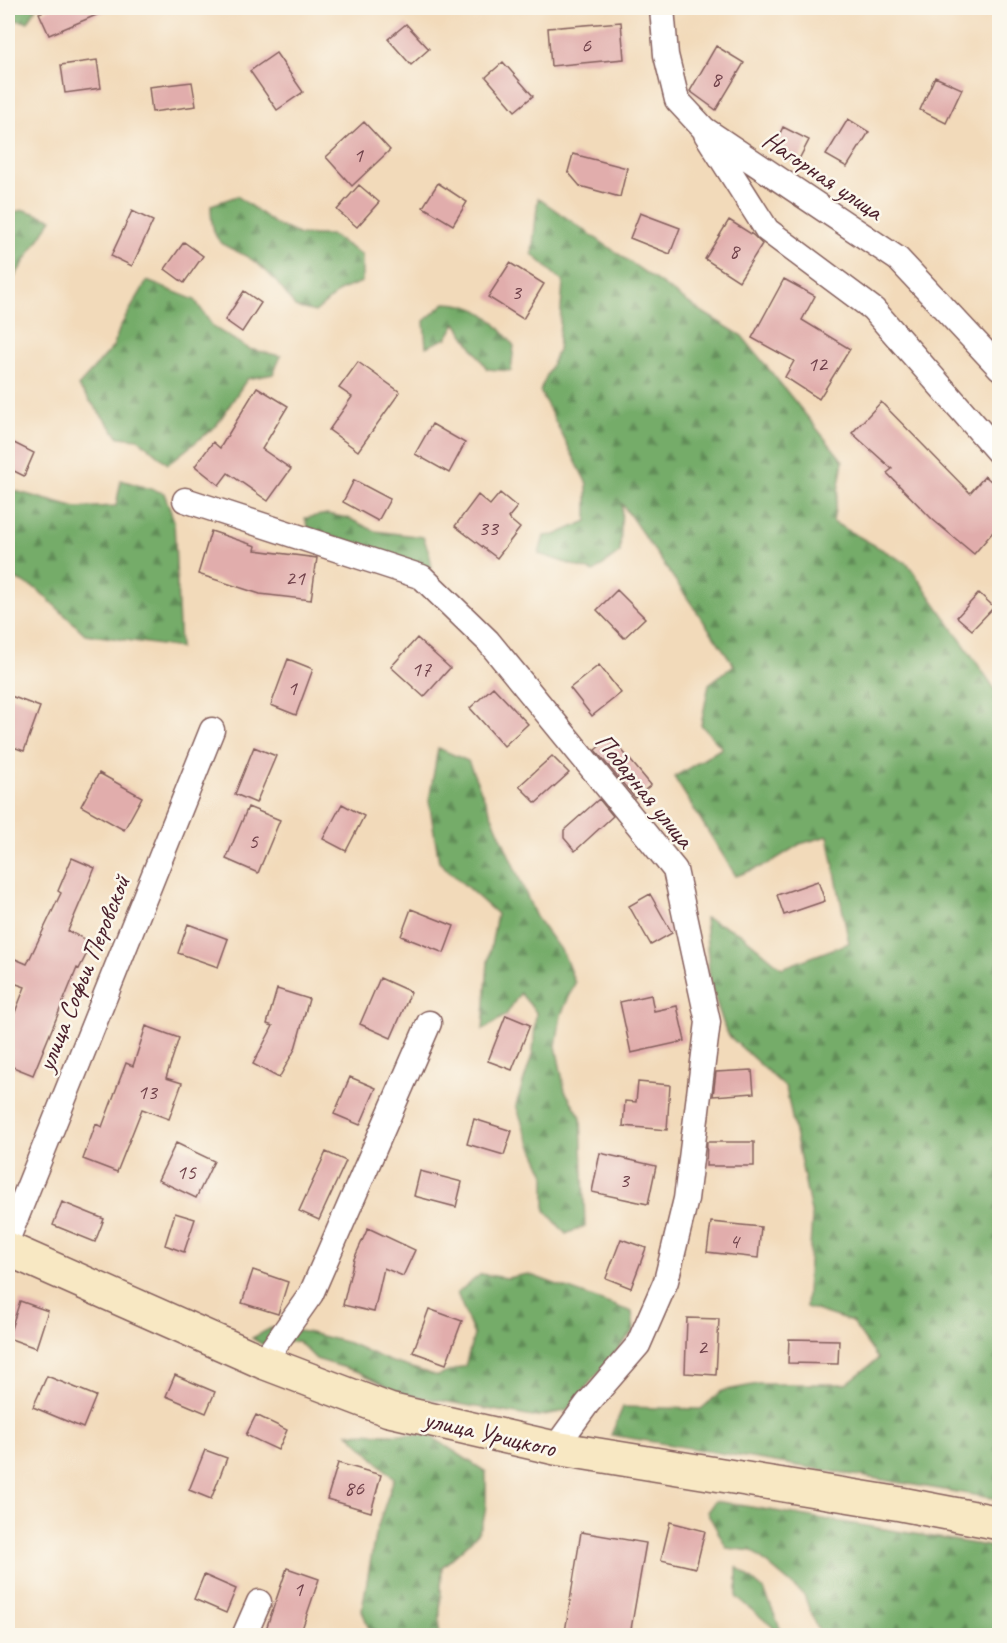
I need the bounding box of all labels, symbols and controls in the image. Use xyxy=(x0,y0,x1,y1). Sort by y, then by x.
house number: 6 xyxy=(581,31,592,59)
house number: 8 xyxy=(711,65,723,93)
street label: Нагорная улица xyxy=(756,123,891,229)
house number: 1 xyxy=(353,141,364,169)
house number: 8 xyxy=(729,237,741,265)
house number: 3 xyxy=(511,278,523,306)
house number: 12 xyxy=(807,350,829,378)
house number: 33 xyxy=(478,514,500,542)
house number: 21 xyxy=(285,564,306,592)
house number: 17 xyxy=(411,655,432,683)
house number: 1 xyxy=(287,674,298,702)
street label: Подарная улица xyxy=(588,726,702,856)
house number: 5 xyxy=(248,827,259,855)
street label: улица Софьи Перовской xyxy=(28,868,139,1078)
house number: 13 xyxy=(137,1078,159,1106)
house number: 15 xyxy=(176,1158,197,1186)
house number: 3 xyxy=(619,1166,631,1194)
house number: 4 xyxy=(729,1227,741,1255)
house number: 2 xyxy=(697,1333,709,1361)
street label: улица Урицкого xyxy=(419,1402,560,1465)
house number: 86 xyxy=(344,1474,365,1502)
house number: 1 xyxy=(293,1575,304,1603)

